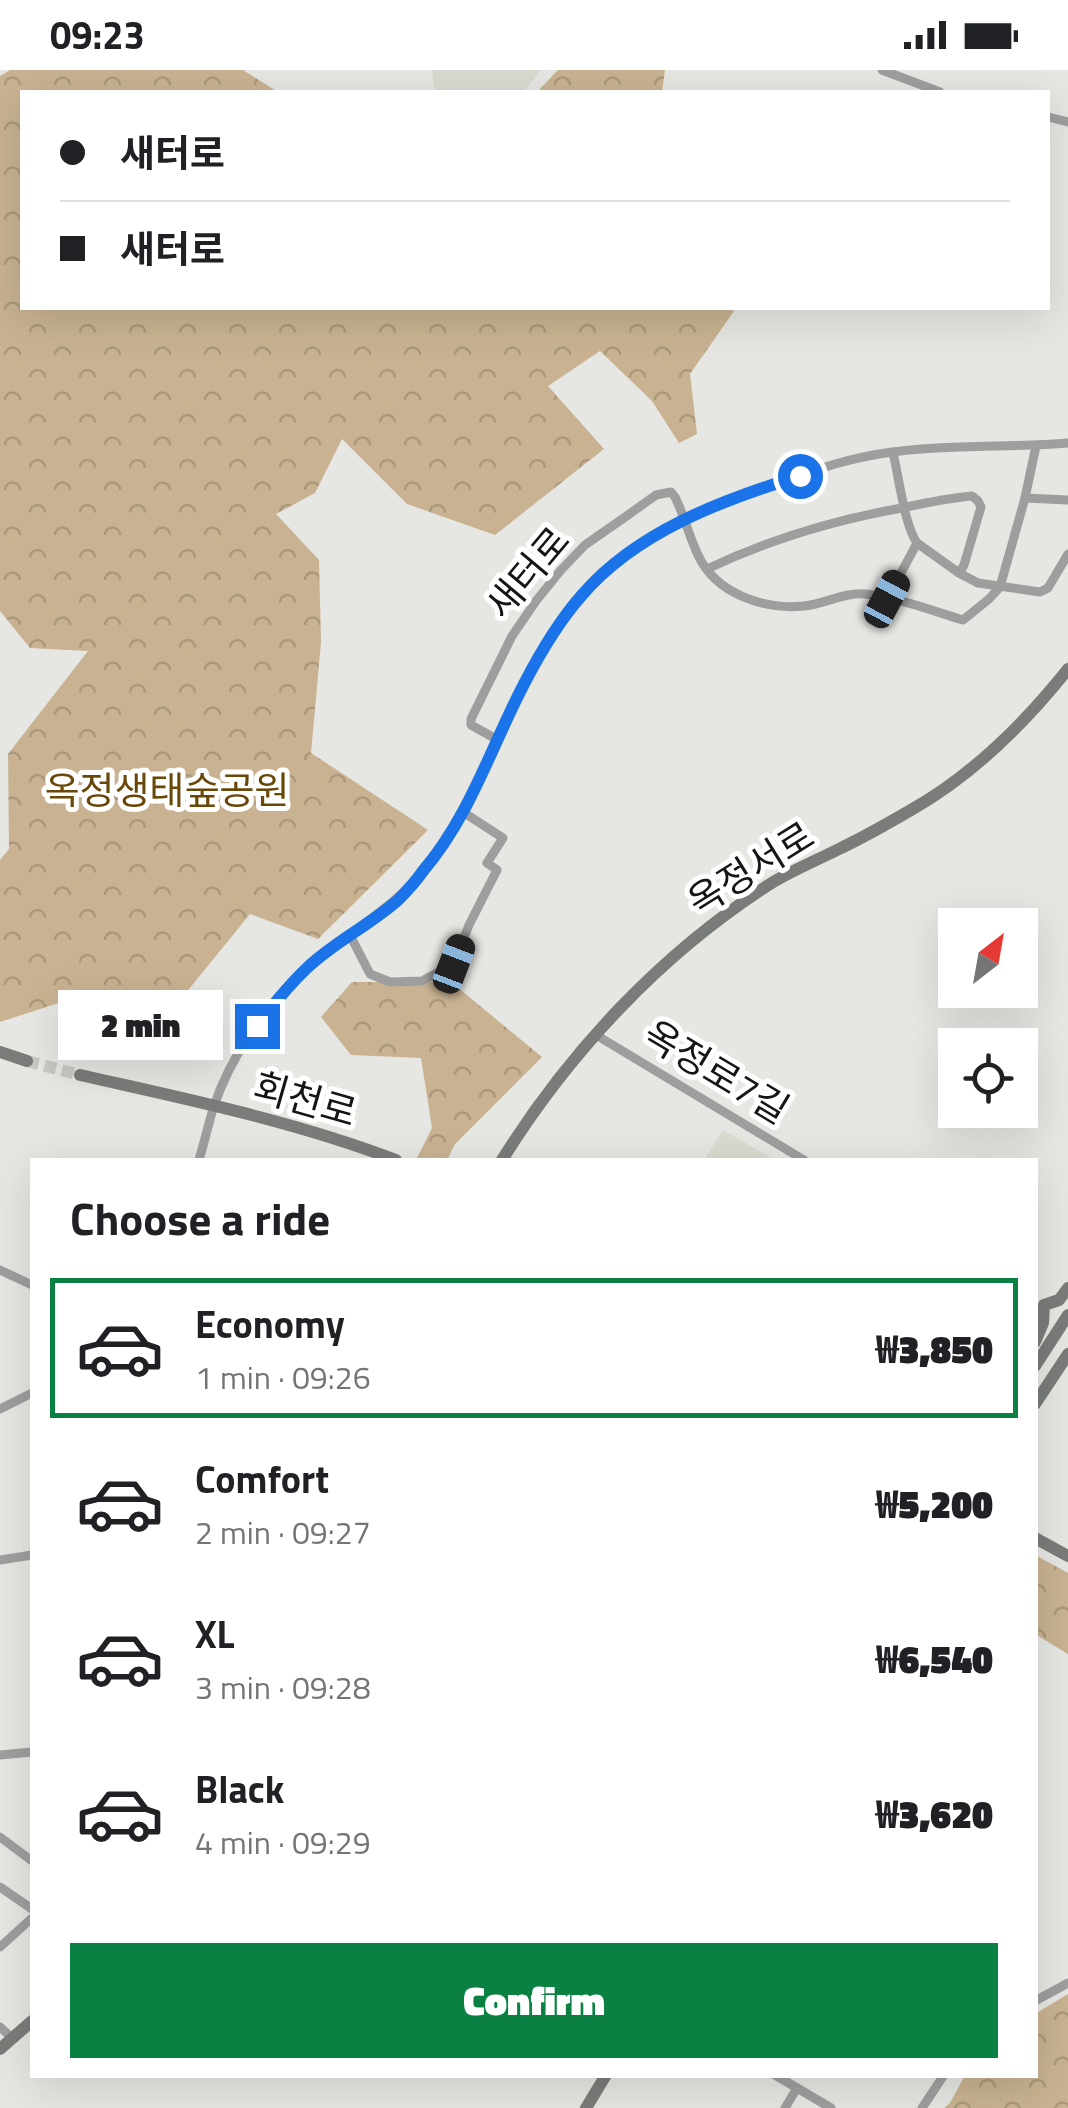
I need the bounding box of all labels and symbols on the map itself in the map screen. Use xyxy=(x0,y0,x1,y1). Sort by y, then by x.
route start xyxy=(778,454,823,499)
street label: 새터로 xyxy=(471,514,583,631)
car xyxy=(860,565,914,633)
park label: 옥정생태숲공원 xyxy=(45,761,289,819)
street label: 옥정서로 xyxy=(676,807,825,930)
north arrow xyxy=(938,908,1038,1008)
car xyxy=(429,931,479,997)
callout: 2 min xyxy=(57,991,222,1061)
route end xyxy=(235,1004,280,1049)
street label: 옥정로7길 xyxy=(633,1005,801,1137)
street label: 회천로 xyxy=(247,1057,364,1141)

